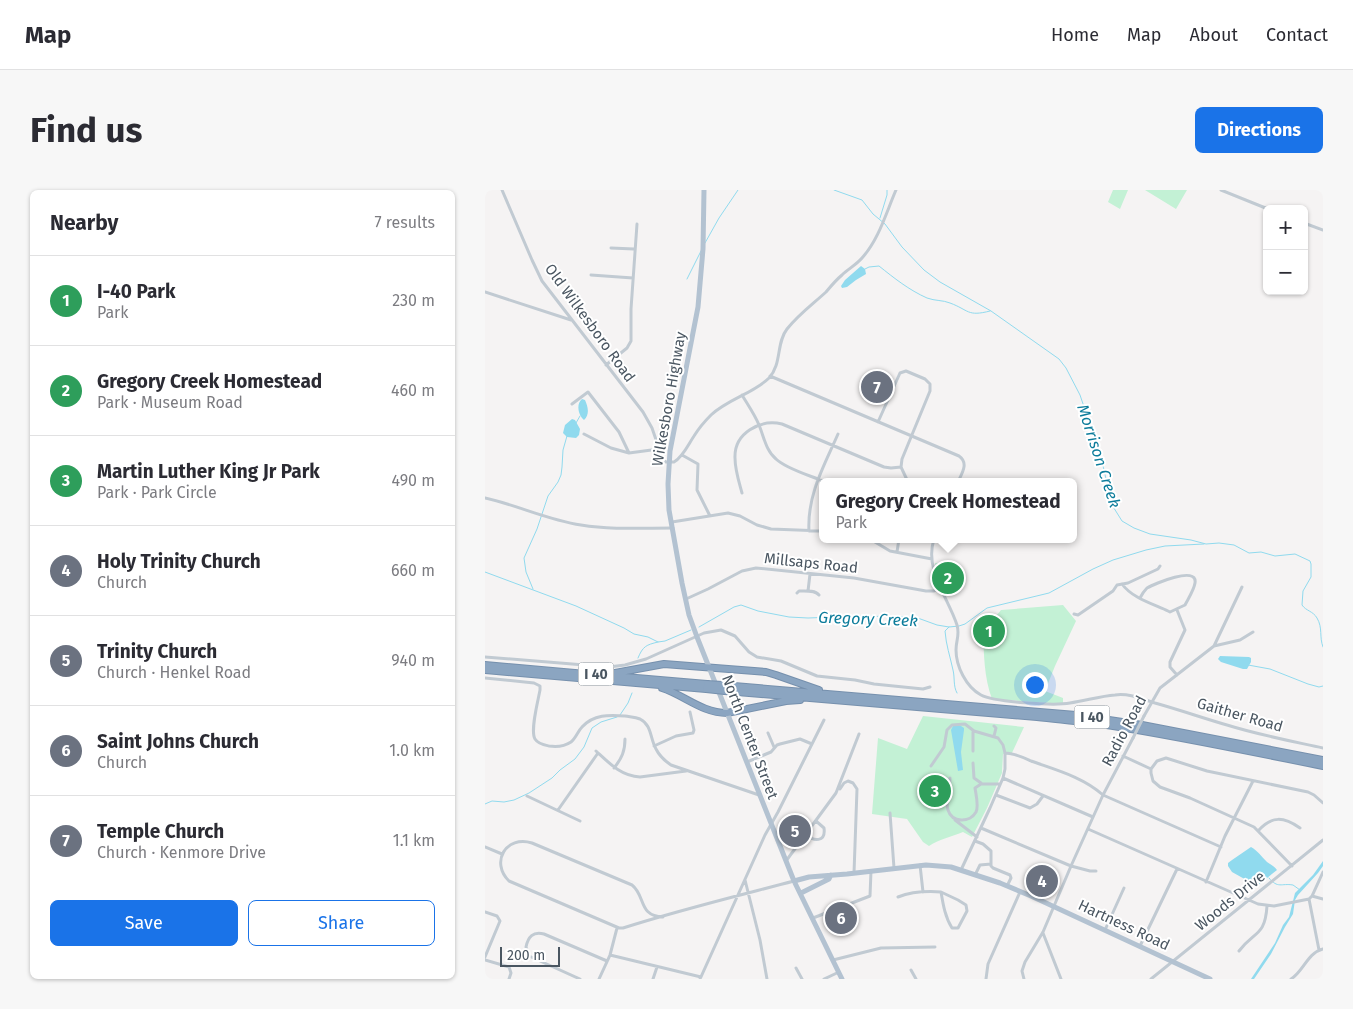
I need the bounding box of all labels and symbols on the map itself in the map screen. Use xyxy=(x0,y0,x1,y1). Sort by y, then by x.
street label: Old Wilkesboro Road xyxy=(541,260,639,386)
street label: Wilkesboro Highway xyxy=(648,330,690,468)
pin: 7 xyxy=(861,368,893,406)
water label: Morrison Creek xyxy=(1073,402,1125,510)
street label: Millsaps Road xyxy=(763,549,859,577)
pin: 2 xyxy=(932,559,964,597)
water label: Gregory Creek xyxy=(818,608,918,630)
pin: 1 xyxy=(973,612,1005,650)
road number: I 40 xyxy=(579,662,613,686)
street label: North Center Street xyxy=(718,672,782,802)
your location xyxy=(1022,672,1048,698)
street label: Radio Road xyxy=(1098,693,1150,769)
street label: Gaither Road xyxy=(1195,694,1285,736)
road number: I 40 xyxy=(1075,706,1109,728)
pin: 3 xyxy=(919,772,951,810)
pin: 5 xyxy=(779,812,811,850)
pin: 4 xyxy=(1026,862,1058,900)
street label: Woods Drive xyxy=(1191,867,1269,935)
street label: Hartness Road xyxy=(1075,896,1173,954)
pin: 6 xyxy=(825,899,857,937)
scale bar xyxy=(500,944,560,967)

